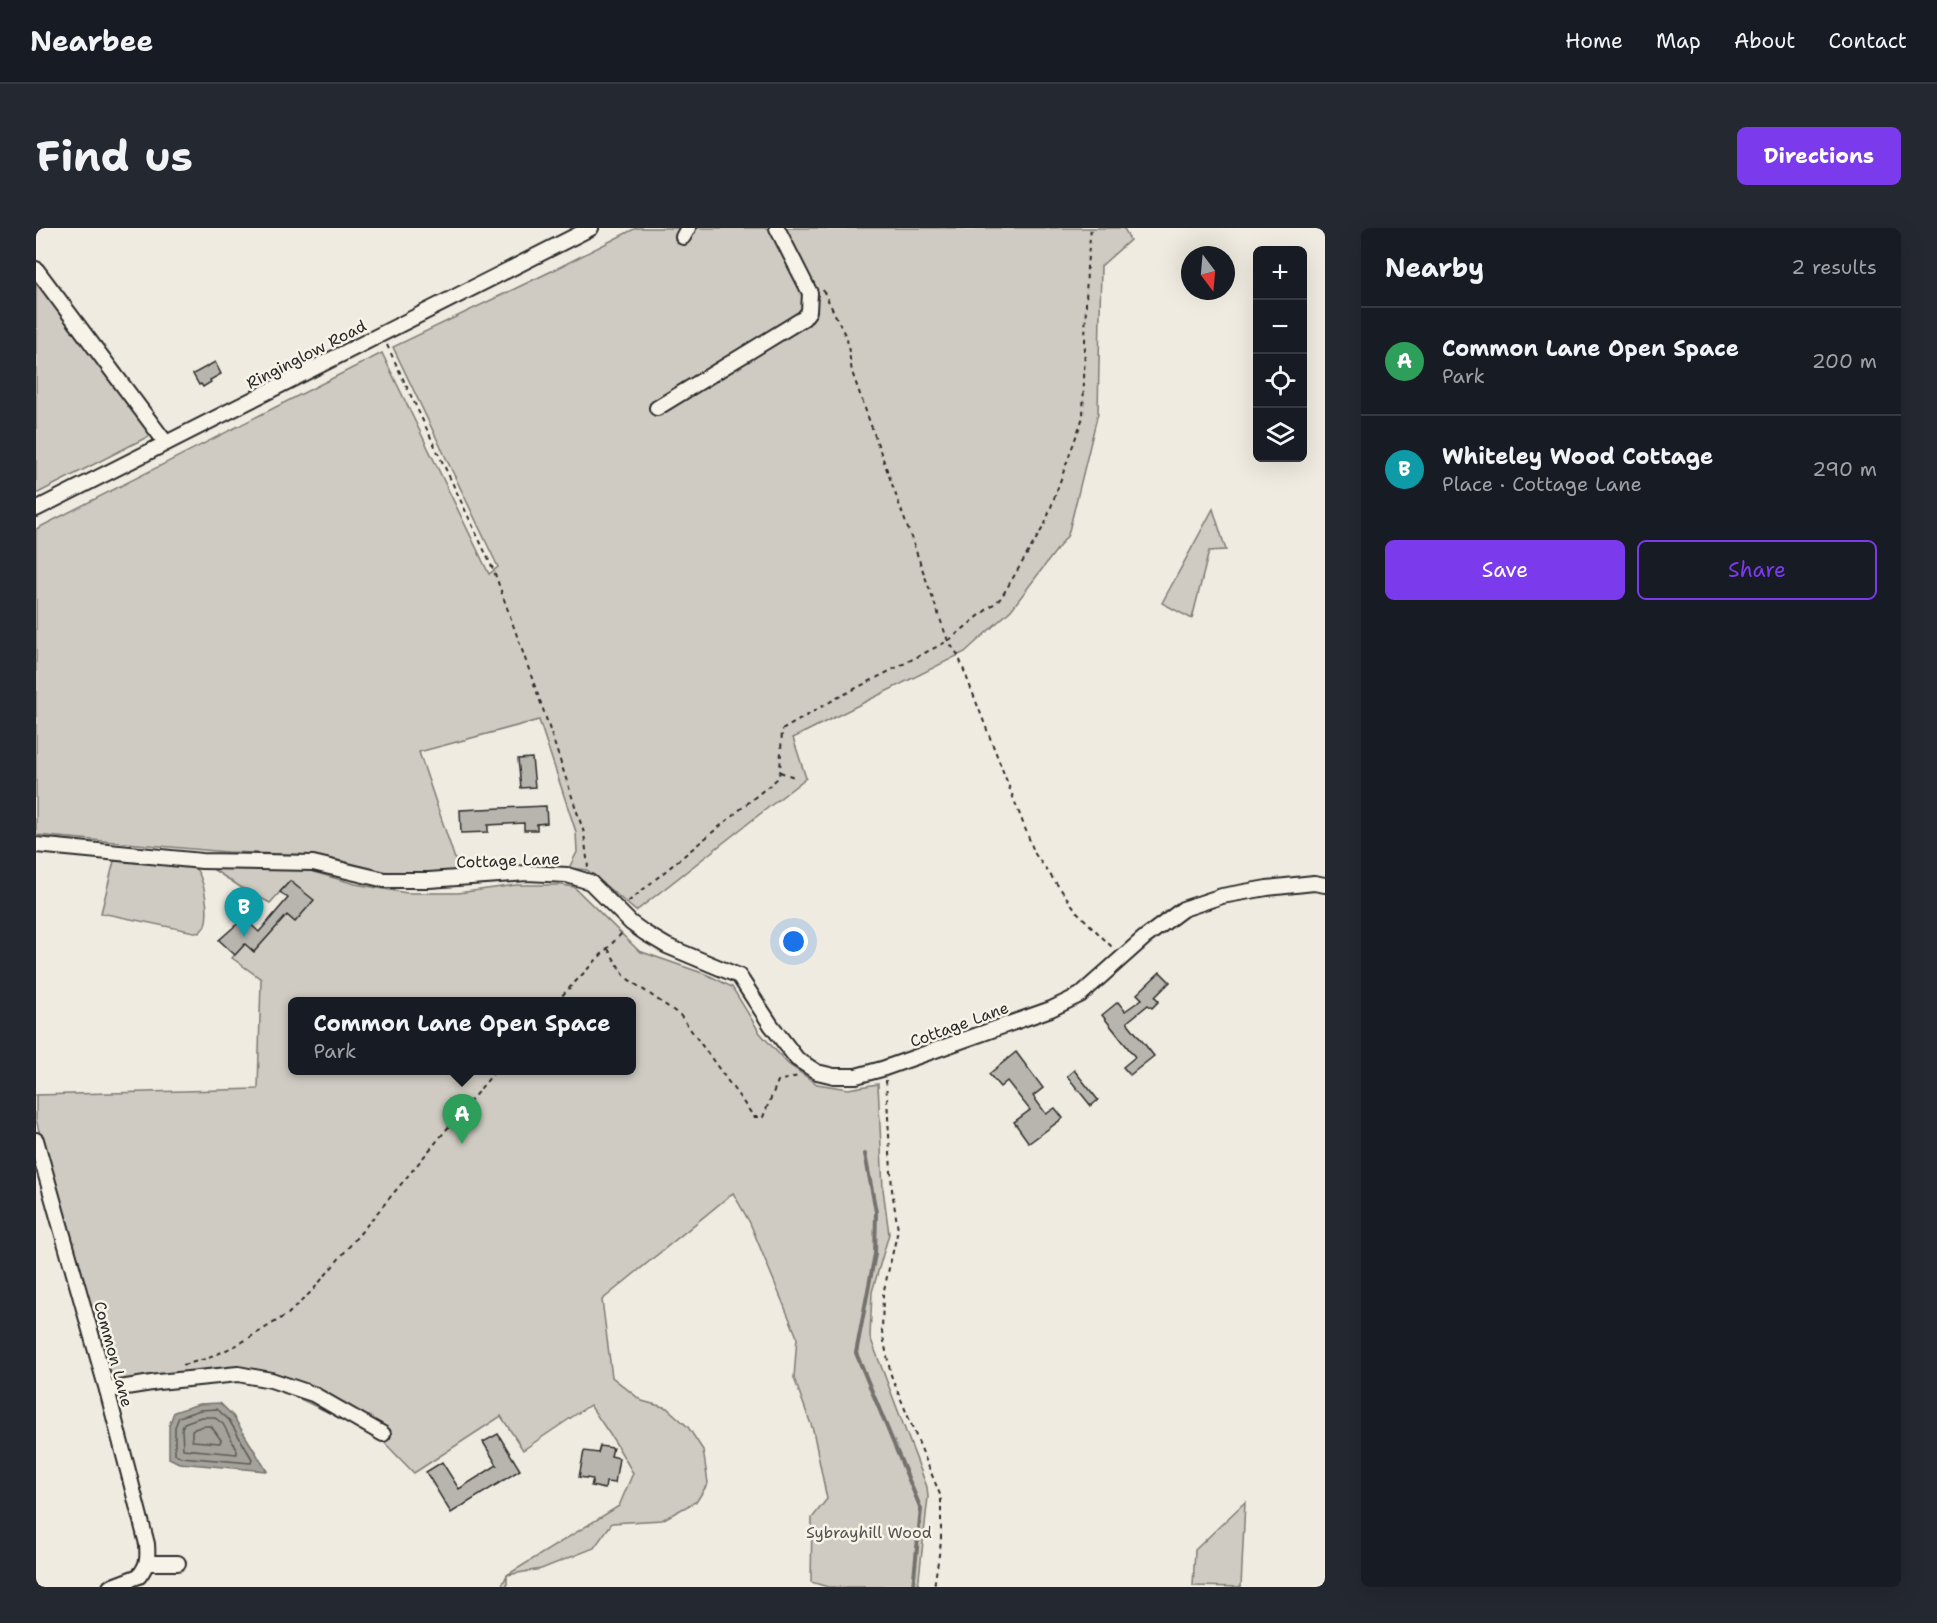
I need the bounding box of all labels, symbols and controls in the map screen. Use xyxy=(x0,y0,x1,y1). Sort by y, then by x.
text: Nearbee xyxy=(30,22,153,60)
text: Home xyxy=(1565,27,1623,55)
text: Map xyxy=(1656,27,1701,55)
text: About xyxy=(1734,27,1795,55)
text: Contact xyxy=(1828,27,1907,55)
button: Directions xyxy=(1737,127,1901,185)
text: Find us xyxy=(36,128,193,184)
north arrow xyxy=(1181,246,1235,300)
map controls xyxy=(1253,246,1307,462)
button: + xyxy=(1253,246,1307,300)
text: Nearby xyxy=(1385,250,1484,285)
text: 2 results xyxy=(1791,254,1877,280)
button: − xyxy=(1253,300,1307,354)
street label: Ringinglow Road xyxy=(243,315,370,394)
text: Common Lane Open Space xyxy=(1442,334,1739,363)
text: A xyxy=(1397,348,1412,374)
text: 200 m xyxy=(1812,348,1877,374)
button: locate xyxy=(1253,354,1307,408)
text: Park xyxy=(1442,363,1485,389)
button: layers xyxy=(1253,408,1307,462)
text: Whiteley Wood Cottage xyxy=(1442,442,1713,471)
text: B xyxy=(1398,456,1411,482)
text: 290 m xyxy=(1812,456,1877,482)
text: Place · Cottage Lane xyxy=(1442,471,1642,497)
button: Save xyxy=(1385,540,1625,600)
button: Share xyxy=(1637,540,1877,600)
street label: Cottage Lane xyxy=(456,848,560,873)
pin: B xyxy=(224,888,264,937)
your location xyxy=(779,927,808,956)
popup xyxy=(288,997,636,1075)
street label: Cottage Lane xyxy=(907,997,1011,1052)
text: Common Lane Open Space xyxy=(314,1009,610,1038)
text: Park xyxy=(314,1038,356,1064)
pin: A xyxy=(442,1094,482,1144)
street label: Common Lane xyxy=(89,1299,138,1409)
park label: Sybrayhill Wood xyxy=(806,1522,932,1543)

